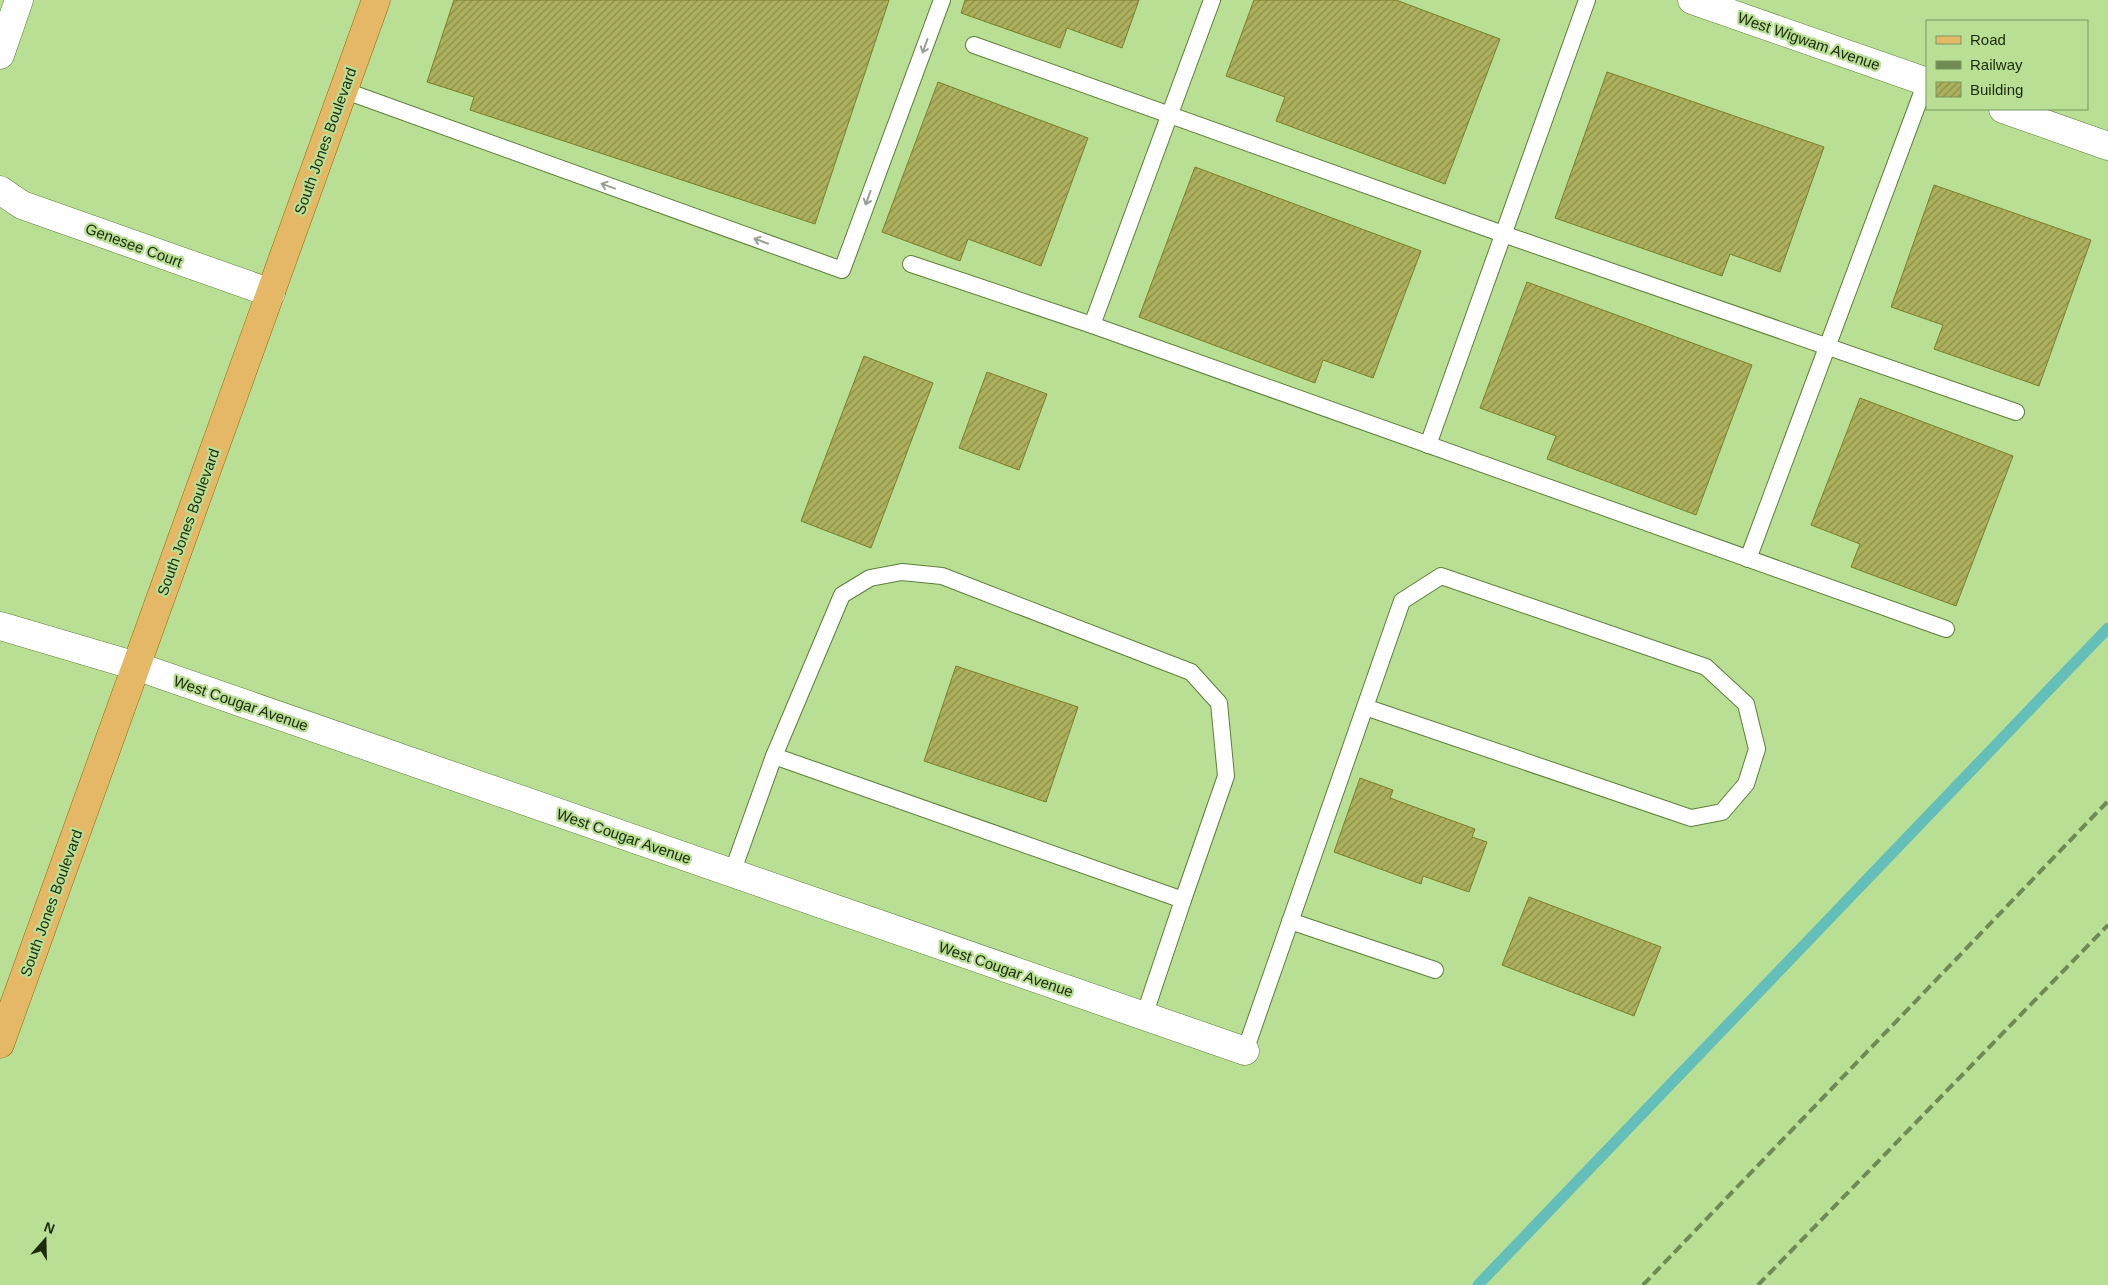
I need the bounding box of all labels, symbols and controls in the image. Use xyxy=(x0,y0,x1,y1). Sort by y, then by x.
street label: West Wigwam Avenue xyxy=(1736,9,1882,73)
legend xyxy=(1926,20,2088,110)
text: Road xyxy=(1970,31,2006,48)
one-way arrow xyxy=(920,38,929,53)
text: Railway xyxy=(1970,56,2023,73)
street label: South Jones Boulevard xyxy=(290,65,360,217)
text: Building xyxy=(1970,81,2023,98)
one-way arrow xyxy=(601,181,616,190)
one-way arrow xyxy=(863,190,872,205)
street label: Genesee Court xyxy=(83,220,185,271)
one-way arrow xyxy=(754,236,769,245)
street label: South Jones Boulevard xyxy=(153,446,223,598)
street label: West Cougar Avenue xyxy=(171,672,311,734)
street label: West Cougar Avenue xyxy=(554,805,694,867)
street label: South Jones Boulevard xyxy=(16,827,86,979)
street label: West Cougar Avenue xyxy=(936,938,1076,1000)
north arrow xyxy=(20,1215,70,1265)
text: N xyxy=(42,1219,57,1237)

